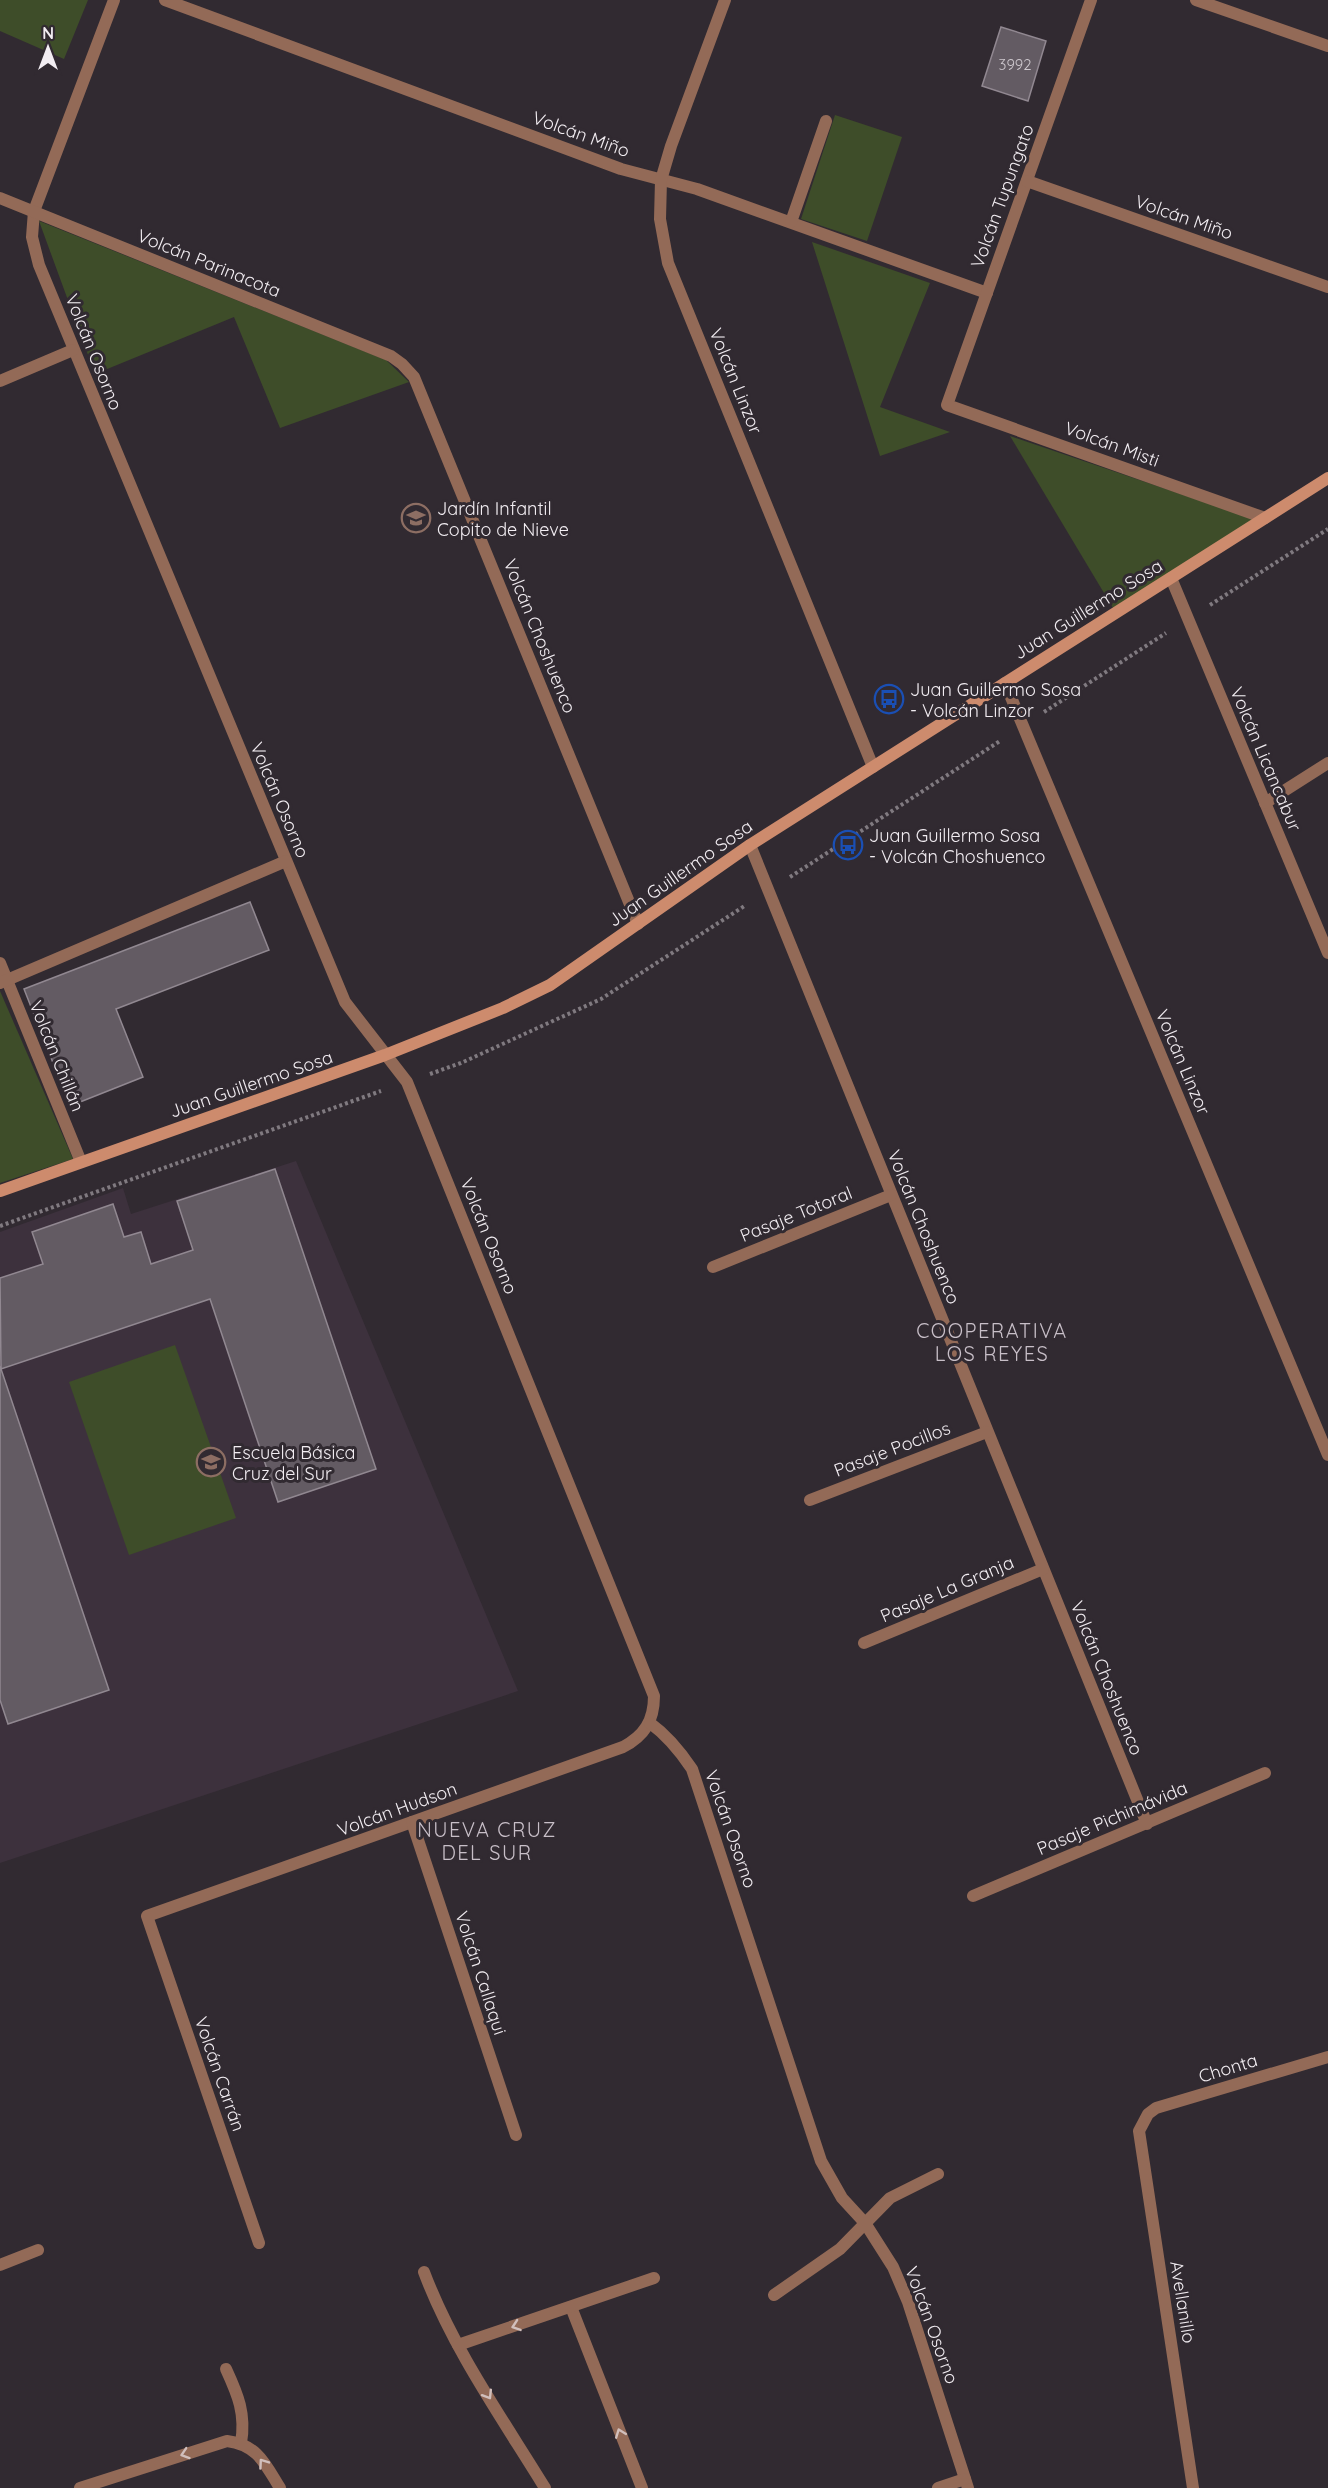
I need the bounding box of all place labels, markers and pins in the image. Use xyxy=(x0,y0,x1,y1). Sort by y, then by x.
place label: Jardín Infantil Copito de Nieve xyxy=(437,497,569,541)
school or university icon: Jardín Infantil Copito de Nieve xyxy=(400,502,432,534)
place label: Juan Guillermo Sosa - Volcán Linzor xyxy=(910,678,1081,722)
bus stop icon: Juan Guillermo Sosa - Volcán Linzor xyxy=(873,683,905,715)
place label: Juan Guillermo Sosa - Volcán Choshuenco xyxy=(869,824,1045,868)
bus stop icon: Juan Guillermo Sosa - Volcán Choshuenco xyxy=(832,829,864,861)
place label: Escuela Básica Cruz del Sur xyxy=(232,1441,356,1485)
school or university icon: Escuela Básica Cruz del Sur xyxy=(195,1446,227,1478)

